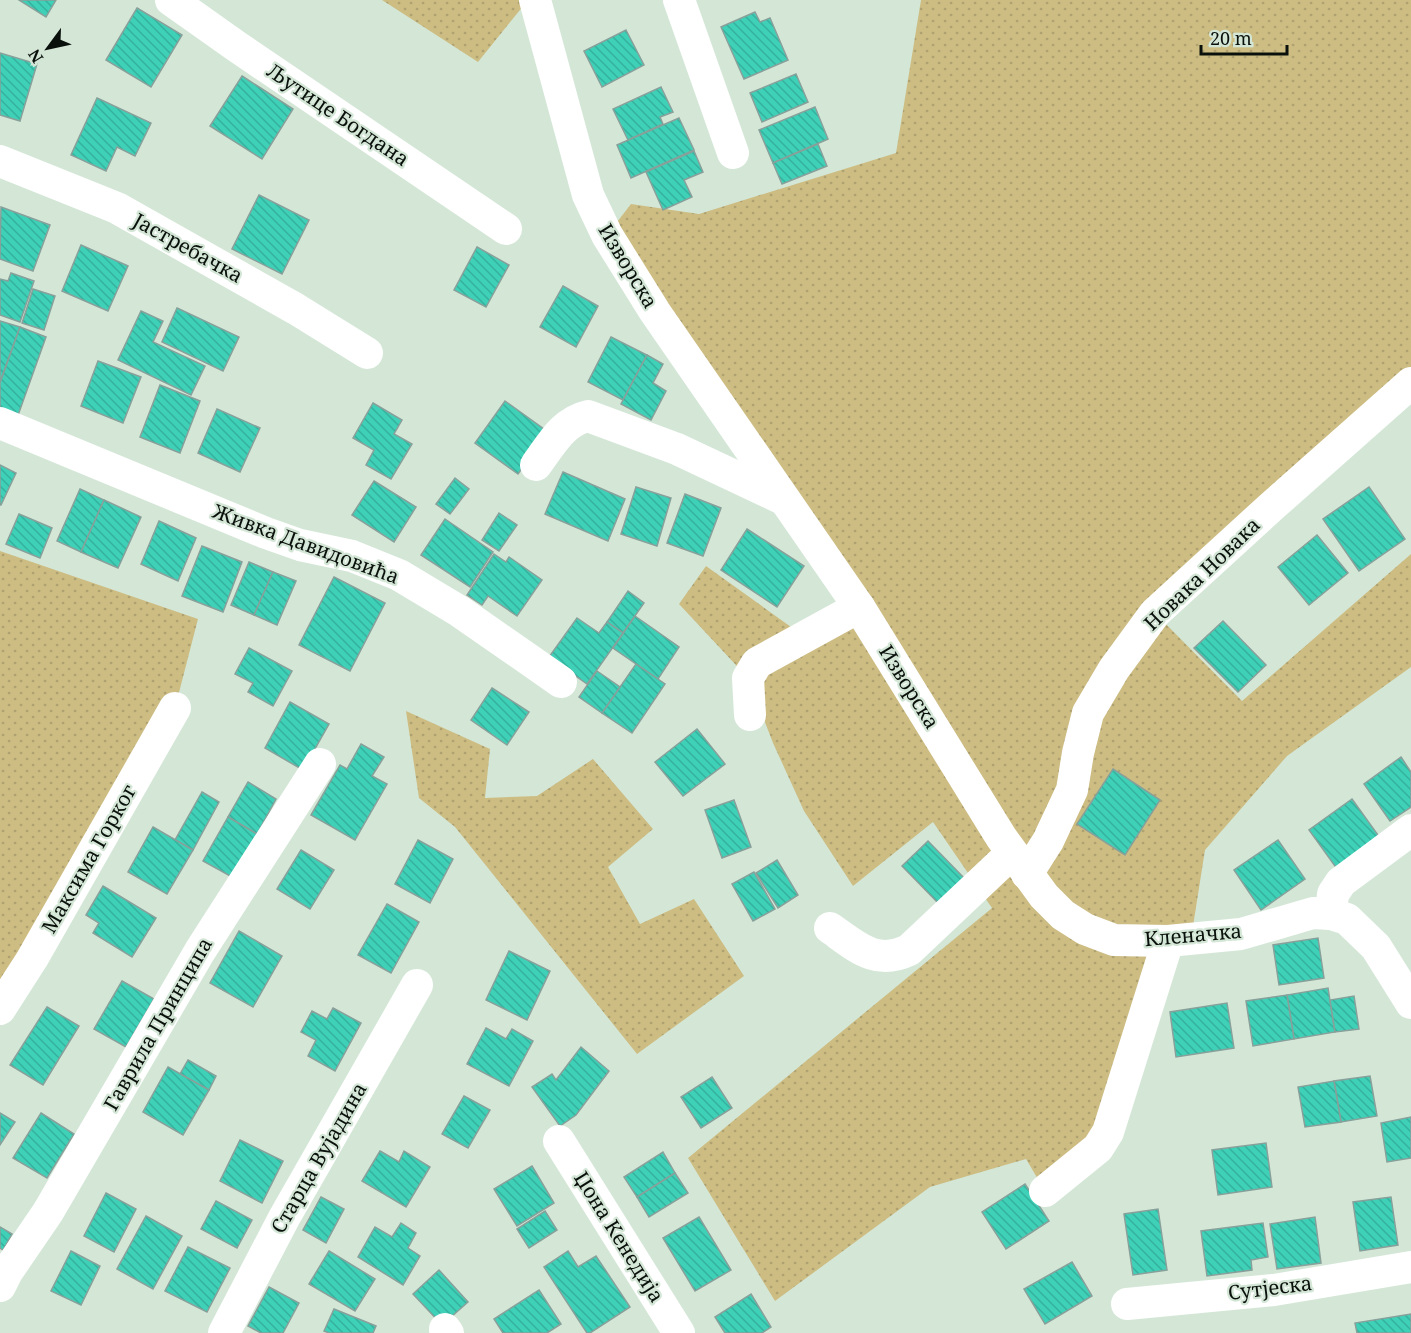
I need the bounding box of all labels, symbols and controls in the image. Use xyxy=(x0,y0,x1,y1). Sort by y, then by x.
north arrow xyxy=(18,18,78,78)
scale bar xyxy=(1201,18,1286,56)
text: 20 m xyxy=(1210,26,1252,50)
text: N xyxy=(23,45,48,67)
street label: Љутице Богдана xyxy=(262,57,415,172)
street label: Јастребачка xyxy=(128,206,248,289)
street label: Изворска xyxy=(593,218,664,313)
street label: Живка Давидовића xyxy=(208,497,403,590)
street label: Новака Новака xyxy=(1138,511,1266,636)
street label: Изворска xyxy=(873,640,946,734)
street label: Максима Горког xyxy=(35,780,142,938)
street label: Кленачка xyxy=(1143,917,1243,952)
street label: Гаврила Принципа xyxy=(97,932,218,1115)
street label: Старца Вујадина xyxy=(264,1077,373,1238)
street label: Џона Кенедија xyxy=(568,1166,671,1307)
street label: Сутјеска xyxy=(1226,1269,1314,1306)

